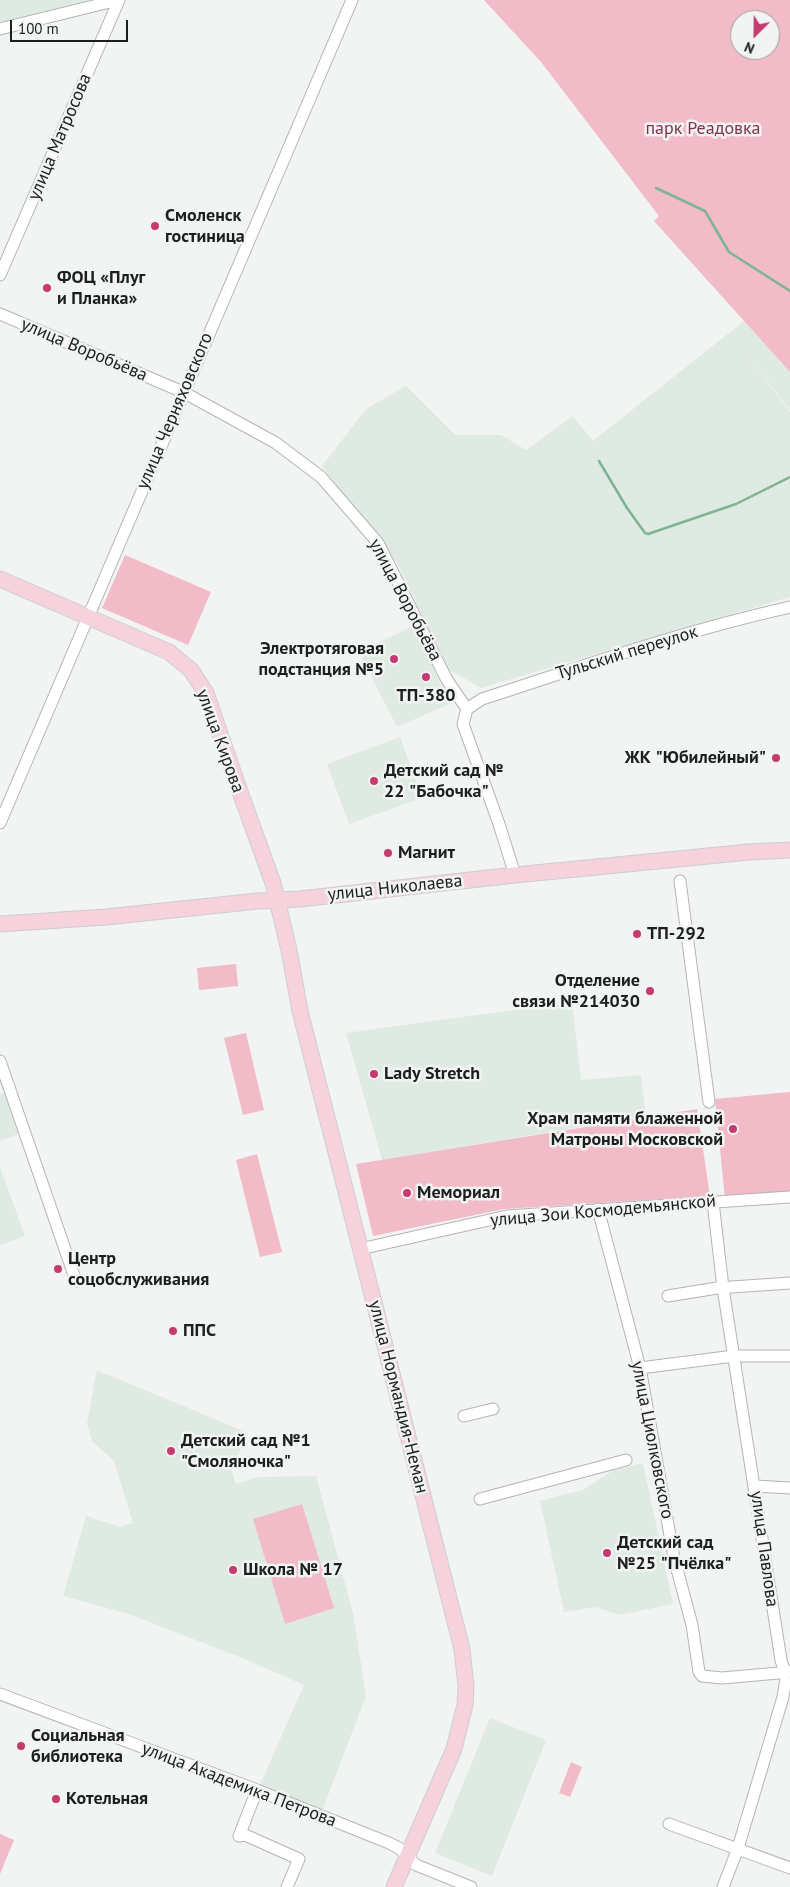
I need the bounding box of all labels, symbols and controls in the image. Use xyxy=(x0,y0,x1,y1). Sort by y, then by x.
scale bar xyxy=(12,10,130,42)
north arrow xyxy=(730,10,780,60)
text: 100 m xyxy=(18,19,59,38)
text: N xyxy=(742,38,757,58)
street label: улица Матросова xyxy=(24,70,96,204)
park label: парк Реадовка xyxy=(645,118,761,140)
place label: Смоленск гостиница xyxy=(165,205,245,248)
marker: Смоленск гостиница xyxy=(149,220,161,232)
place label: ФОЦ «Плуг и Планка» xyxy=(57,267,145,310)
marker: ФОЦ «Плуг и Планка» xyxy=(41,282,53,294)
street label: улица Воробьёва xyxy=(18,314,150,386)
street label: улица Черняховского xyxy=(132,329,218,493)
street label: улица Воробьёва xyxy=(364,535,446,665)
street label: Тульский переулок xyxy=(554,621,700,685)
place label: Электротяговая подстанция №5 xyxy=(259,638,384,681)
marker: Электротяговая подстанция №5 xyxy=(388,653,400,665)
marker: ТП-380 xyxy=(420,671,432,683)
place label: ТП-380 xyxy=(397,685,455,707)
street label: улица Кирова xyxy=(191,686,249,796)
place label: ЖК "Юбилейный" xyxy=(625,747,766,769)
marker: ЖК "Юбилейный" xyxy=(770,752,782,764)
place label: Детский сад № 22 "Бабочка" xyxy=(384,760,503,802)
marker: Детский сад № 22 "Бабочка" xyxy=(368,775,380,787)
place label: Магнит xyxy=(398,842,455,864)
marker: Магнит xyxy=(382,847,394,859)
street label: улица Николаева xyxy=(326,870,464,906)
place label: ТП-292 xyxy=(647,923,706,945)
marker: ТП-292 xyxy=(631,928,643,940)
place label: Отделение связи №214030 xyxy=(512,970,640,1012)
marker: Отделение связи №214030 xyxy=(644,985,656,997)
place label: Lady Stretch xyxy=(384,1063,480,1085)
marker: Lady Stretch xyxy=(368,1068,380,1080)
place label: Храм памяти блаженной Матроны Московской xyxy=(527,1108,723,1150)
marker: Храм памяти блаженной Матроны Московской xyxy=(727,1123,739,1135)
place label: Мемориал xyxy=(417,1182,500,1204)
marker: Мемориал xyxy=(401,1187,413,1199)
street label: улица Зои Космодемьянской xyxy=(489,1190,717,1232)
place label: Центр соцобслуживания xyxy=(68,1248,209,1290)
marker: Центр соцобслуживания xyxy=(52,1263,64,1275)
street label: улица Нормандия-Неман xyxy=(364,1298,432,1496)
place label: ППС xyxy=(183,1320,216,1342)
marker: ППС xyxy=(167,1325,179,1337)
street label: улица Циолковского xyxy=(626,1359,678,1521)
place label: Детский сад №1 "Смоляночка" xyxy=(181,1430,311,1472)
marker: Детский сад №1 "Смоляночка" xyxy=(165,1445,177,1457)
street label: улица Павлова xyxy=(745,1490,783,1608)
place label: Детский сад №25 "Пчёлка" xyxy=(617,1532,731,1575)
marker: Детский сад №25 "Пчёлка" xyxy=(601,1547,613,1559)
place label: Школа № 17 xyxy=(243,1559,343,1581)
marker: Школа № 17 xyxy=(227,1564,239,1576)
place label: Социальная библиотека xyxy=(31,1725,125,1768)
street label: улица Академика Петрова xyxy=(139,1738,339,1832)
marker: Социальная библиотека xyxy=(15,1740,27,1752)
place label: Котельная xyxy=(66,1788,148,1810)
marker: Котельная xyxy=(50,1793,62,1805)

